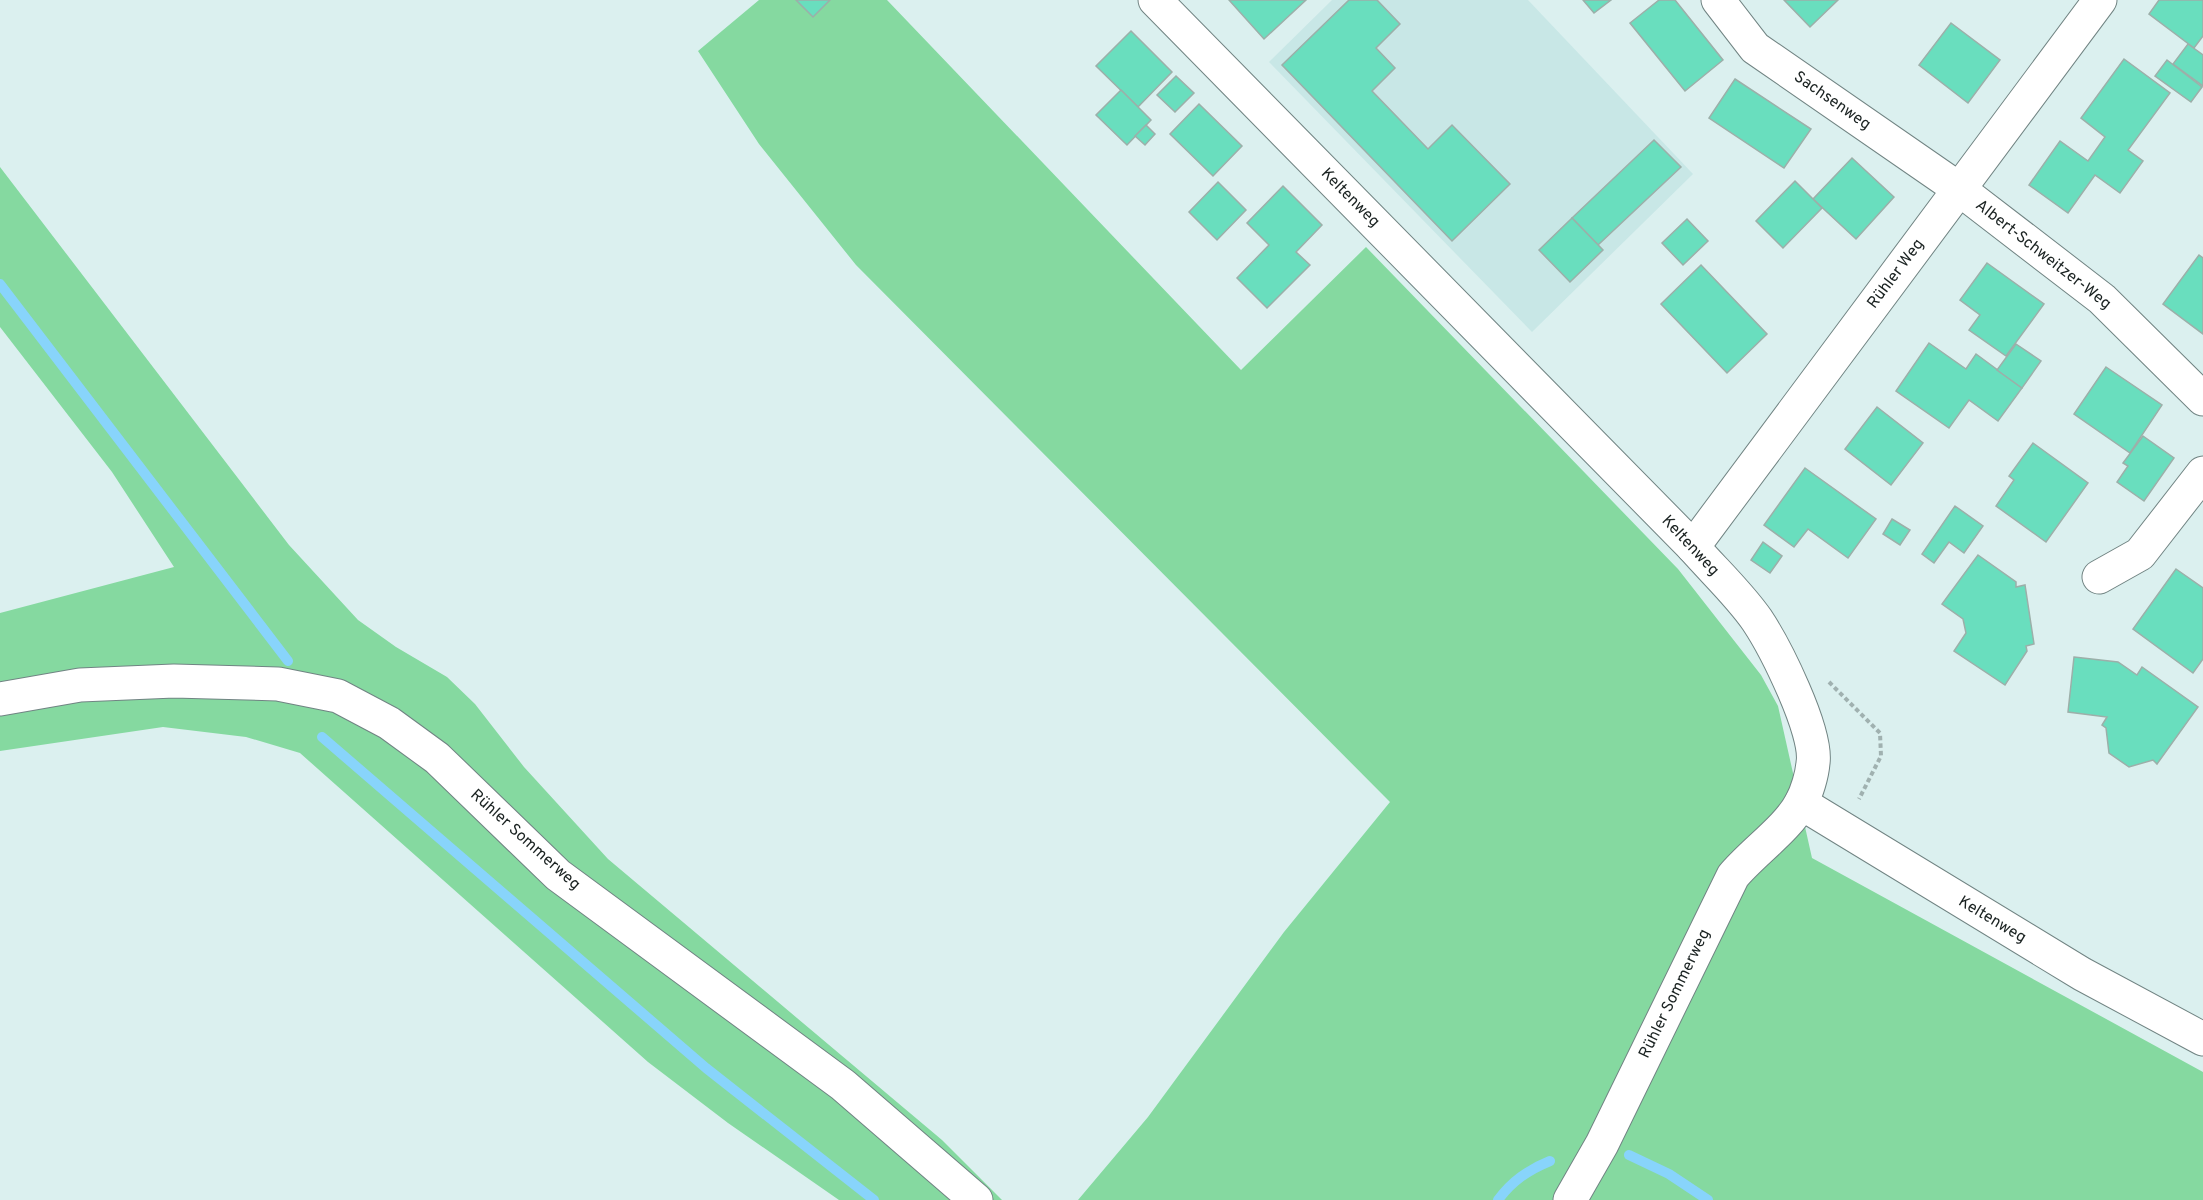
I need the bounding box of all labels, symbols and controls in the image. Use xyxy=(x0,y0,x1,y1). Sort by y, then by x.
street label: Sachsenweg xyxy=(1790,67,1874,135)
street label: Keltenweg xyxy=(1316,164,1384,232)
street label: Albert-Schweitzer-Weg xyxy=(1971,196,2115,314)
street label: Rühler Weg xyxy=(1863,235,1929,313)
street label: Keltenweg xyxy=(1657,512,1723,580)
street label: Rühler Sommerweg xyxy=(466,785,584,895)
street label: Keltenweg xyxy=(1954,892,2030,948)
street label: Rühler Sommerweg xyxy=(1635,926,1715,1062)

